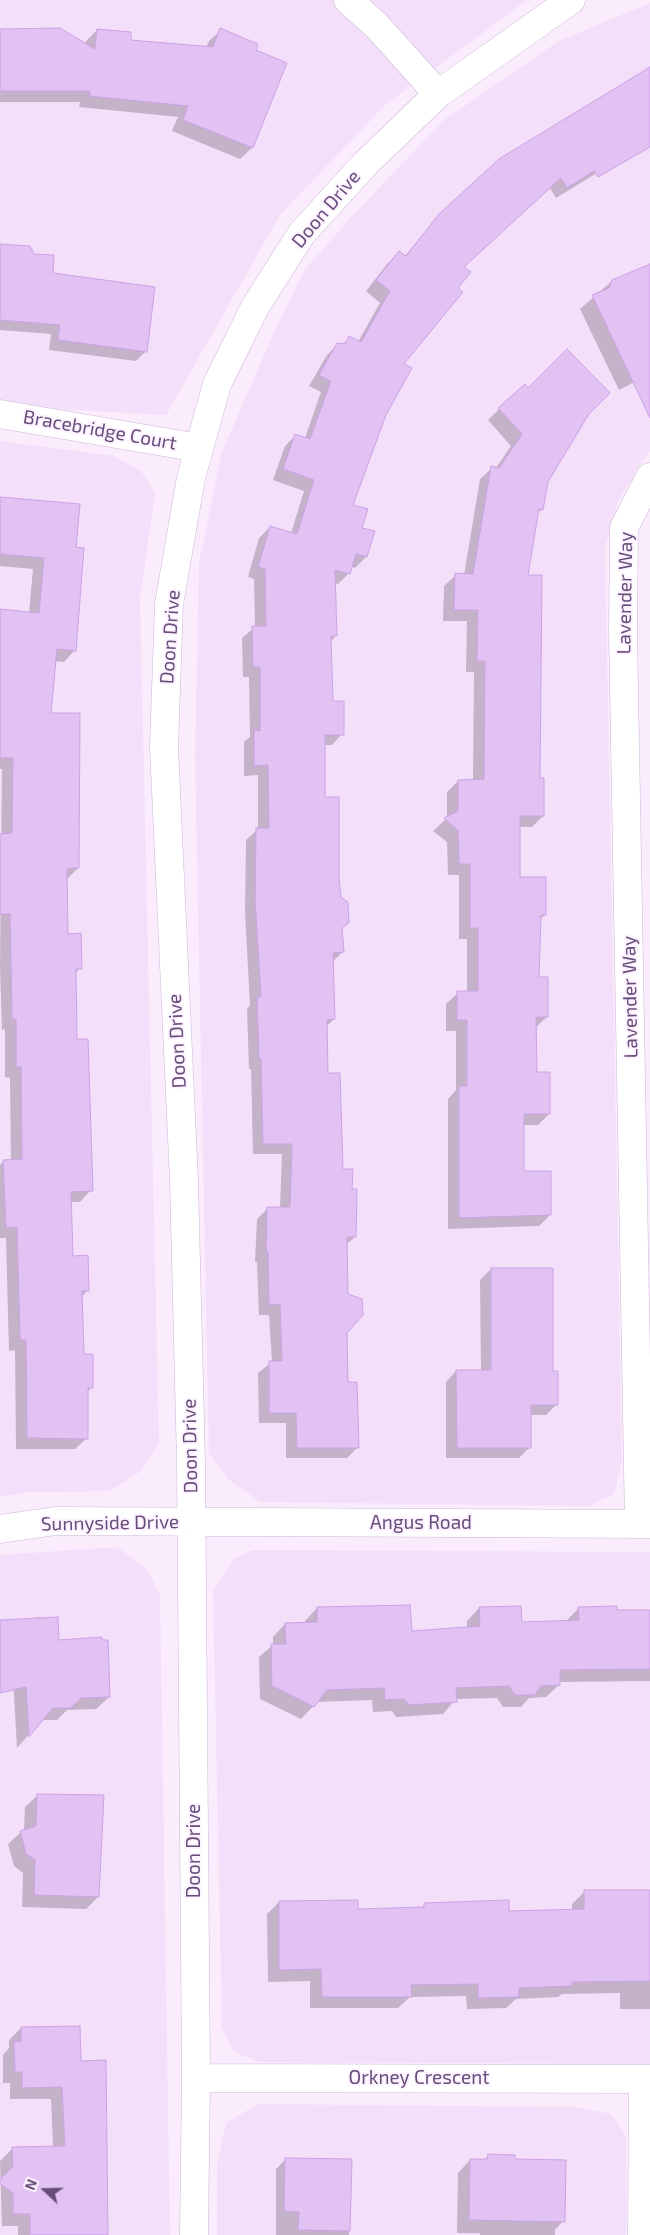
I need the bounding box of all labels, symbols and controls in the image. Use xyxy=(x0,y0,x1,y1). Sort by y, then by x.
street label: Doon Drive xyxy=(287,165,365,253)
street label: Bracebridge Court xyxy=(21,405,179,455)
street label: Lavender Way xyxy=(613,532,637,654)
street label: Doon Drive xyxy=(155,589,185,685)
street label: Lavender Way xyxy=(618,936,642,1058)
street label: Doon Drive xyxy=(163,993,191,1089)
street label: Doon Drive xyxy=(178,1399,202,1493)
street label: Sunnyside Drive xyxy=(41,1510,179,1536)
street label: Angus Road xyxy=(370,1512,472,1534)
street label: Doon Drive xyxy=(183,1804,205,1898)
street label: Orkney Crescent xyxy=(348,2067,490,2089)
north arrow xyxy=(20,2165,70,2215)
text: N xyxy=(21,2177,40,2192)

